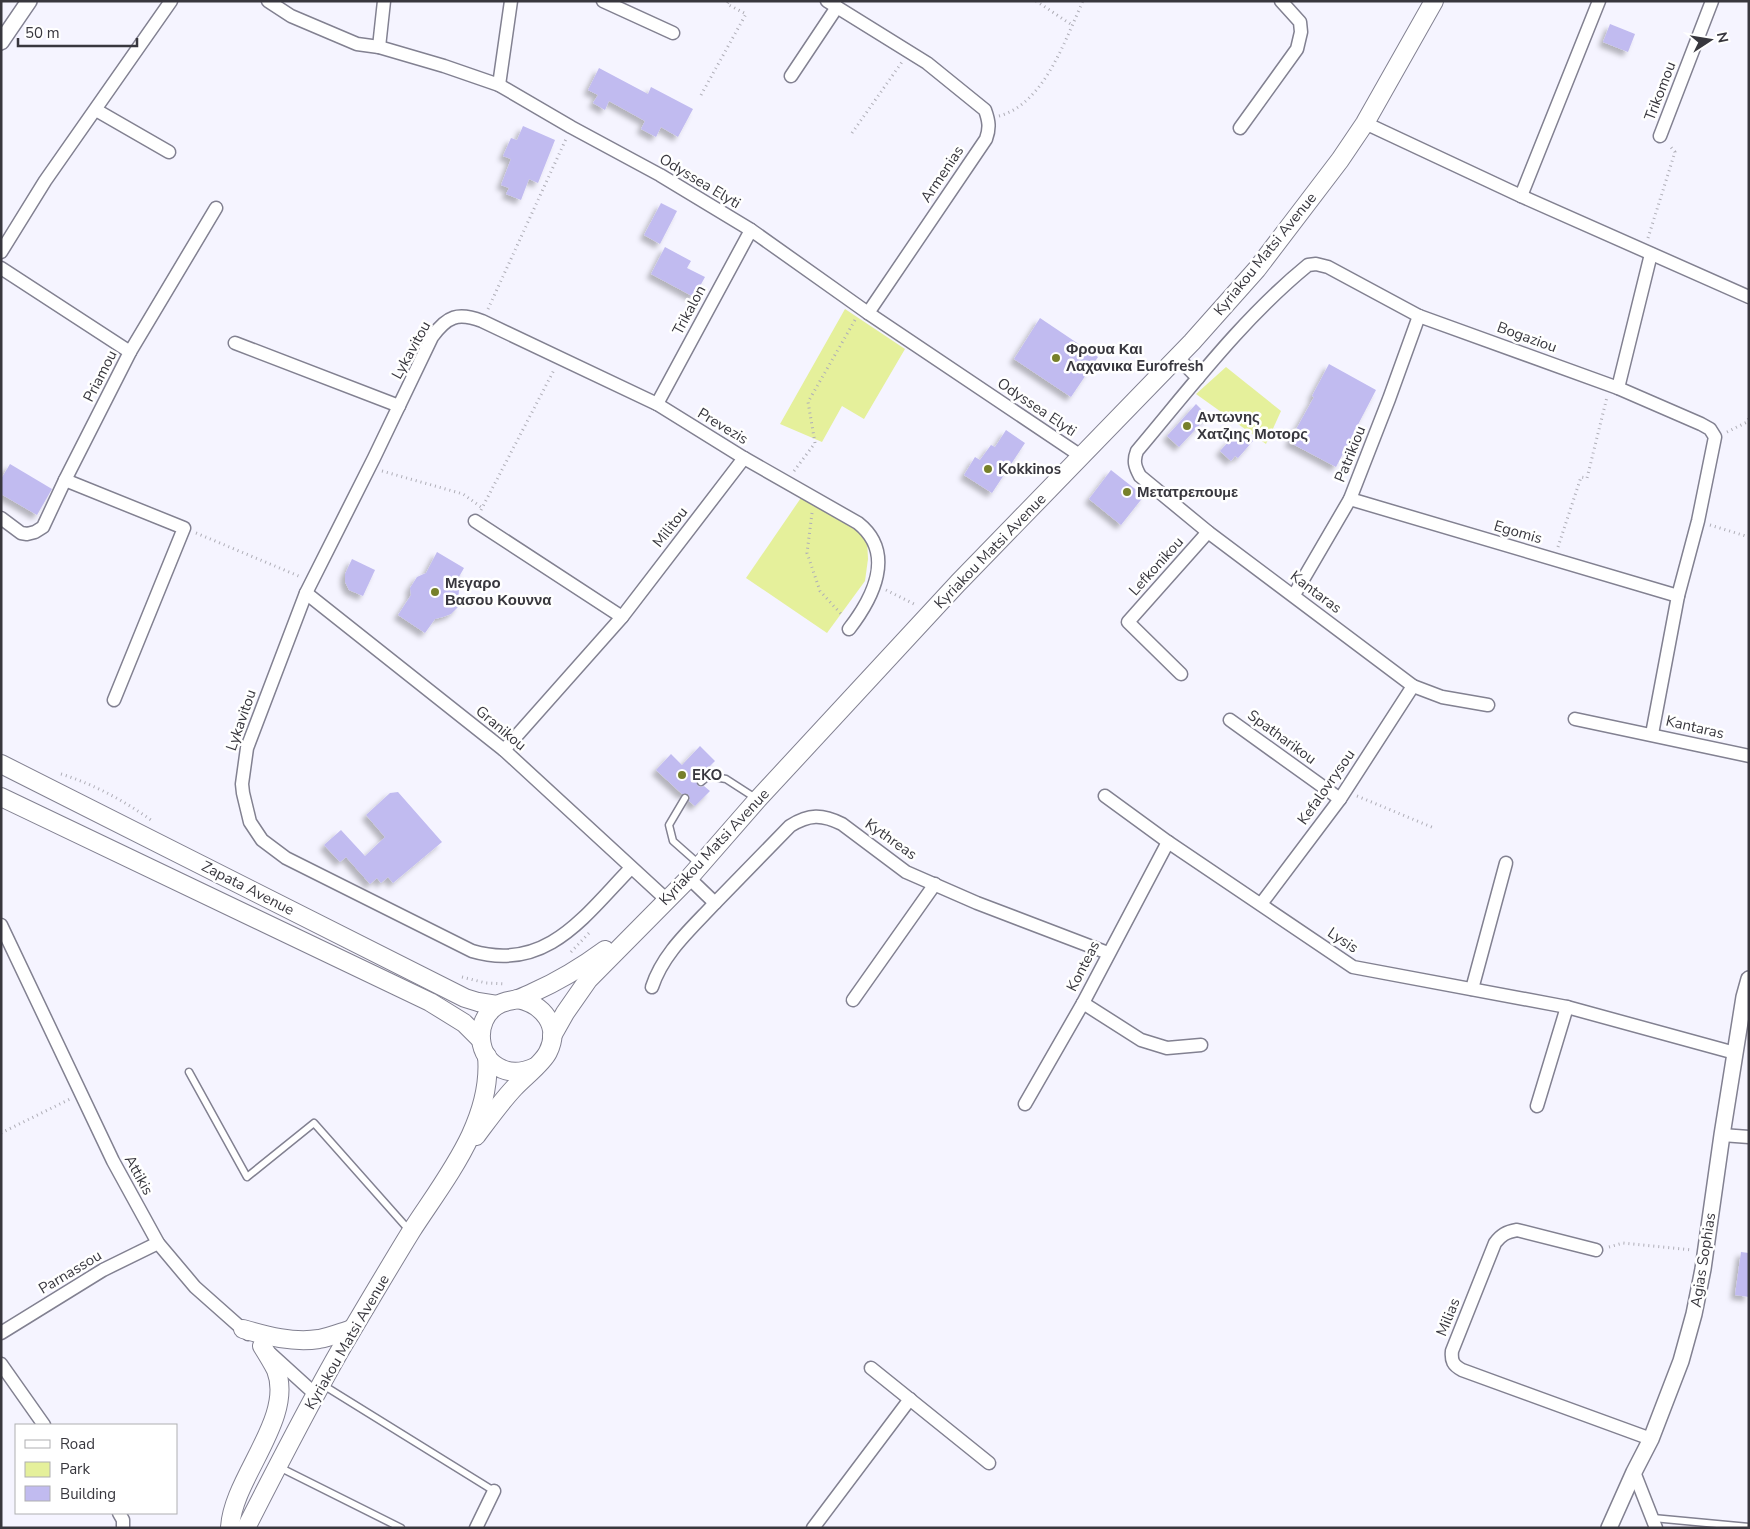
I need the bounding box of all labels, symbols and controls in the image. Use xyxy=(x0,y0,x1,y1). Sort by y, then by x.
scale bar xyxy=(18,15,136,47)
north arrow xyxy=(1685,15,1735,65)
text: 50 m xyxy=(25,23,60,43)
text: N xyxy=(1712,30,1733,45)
street label: Trikomou xyxy=(1640,58,1680,124)
street label: Armenias xyxy=(916,142,968,206)
street label: Odyssea Elyti xyxy=(656,149,744,213)
street label: Kyriakou Matsi Avenue xyxy=(1209,188,1321,320)
street label: Trikalon xyxy=(668,282,710,338)
street label: Lykavitou xyxy=(387,317,435,383)
street label: Bogaziou xyxy=(1494,317,1560,357)
place label: Φρουα Και Λαχανικα Eurofresh xyxy=(1066,339,1204,376)
street label: Priamou xyxy=(78,347,122,405)
marker: Φρουα Και Λαχανικα Eurofresh xyxy=(1050,352,1062,364)
street label: Odyssea Elyti xyxy=(993,373,1081,441)
street label: Prevezis xyxy=(694,403,752,449)
place label: Αντωνης Χατζιης Μοτορς xyxy=(1197,407,1308,444)
marker: Αντωνης Χατζιης Μοτορς xyxy=(1181,420,1193,432)
street label: Patrikiou xyxy=(1330,423,1370,485)
place label: Kokkinos xyxy=(998,459,1061,479)
marker: Kokkinos xyxy=(982,463,994,475)
place label: Μετατρεπουμε xyxy=(1137,482,1238,502)
marker: Μετατρεπουμε xyxy=(1121,486,1133,498)
street label: Kyriakou Matsi Avenue xyxy=(930,489,1050,613)
street label: Militou xyxy=(648,503,692,551)
street label: Egomis xyxy=(1492,516,1544,548)
street label: Lefkonikou xyxy=(1124,532,1188,600)
street label: Kantaras xyxy=(1286,566,1346,618)
place label: Μεγαρο Βασου Κουννα xyxy=(445,573,552,610)
marker: Μεγαρο Βασου Κουννα xyxy=(429,586,441,598)
street label: Lykavitou xyxy=(221,687,261,753)
street label: Granikou xyxy=(472,701,530,755)
street label: Spatharikou xyxy=(1244,705,1320,769)
street label: Kantaras xyxy=(1664,711,1726,743)
street label: Kefalovrysou xyxy=(1293,745,1359,829)
place label: EKO xyxy=(692,765,722,785)
marker: EKO xyxy=(676,769,688,781)
street label: Kyriakou Matsi Avenue xyxy=(655,784,774,910)
street label: Kythreas xyxy=(861,814,921,864)
street label: Zapata Avenue xyxy=(198,856,298,920)
street label: Lysis xyxy=(1324,922,1362,958)
street label: Konteas xyxy=(1062,937,1104,995)
street label: Attikis xyxy=(120,1151,158,1199)
street label: Agias Sophias xyxy=(1686,1211,1720,1309)
street label: Parnassou xyxy=(35,1245,105,1299)
street label: Kyriakou Matsi Avenue xyxy=(300,1271,394,1413)
street label: Milias xyxy=(1431,1295,1465,1339)
legend xyxy=(15,1424,178,1514)
text: Road xyxy=(60,1434,95,1454)
text: Park xyxy=(60,1459,90,1479)
text: Building xyxy=(60,1484,116,1504)

